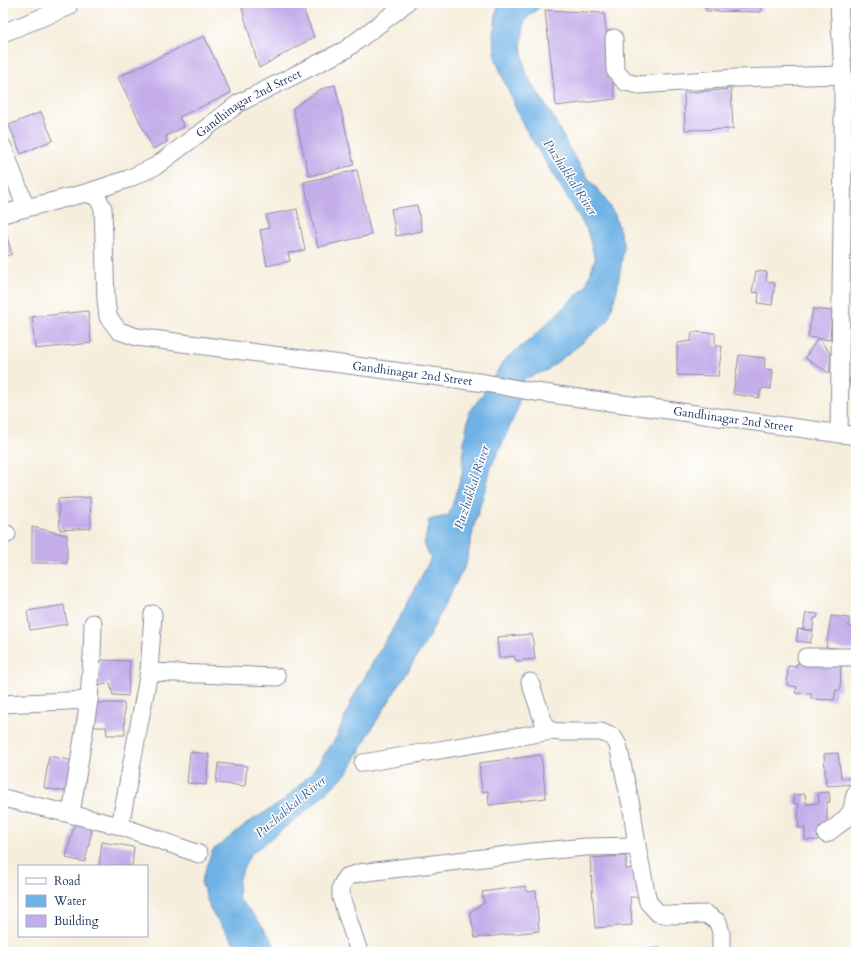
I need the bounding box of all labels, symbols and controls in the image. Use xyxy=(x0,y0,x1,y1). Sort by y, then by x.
street label: Gandhinagar 2nd Street xyxy=(192,65,304,141)
water label: Puzhakkal River xyxy=(539,136,602,220)
street label: Gandhinagar 2nd Street xyxy=(351,358,474,389)
street label: Gandhinagar 2nd Street xyxy=(672,403,794,435)
water label: Puzhakkal River xyxy=(450,442,494,532)
water label: Puzhakkal River xyxy=(251,771,331,842)
legend xyxy=(18,865,148,937)
text: Road xyxy=(54,873,81,889)
text: Water xyxy=(53,893,87,909)
text: Building xyxy=(54,913,99,929)

